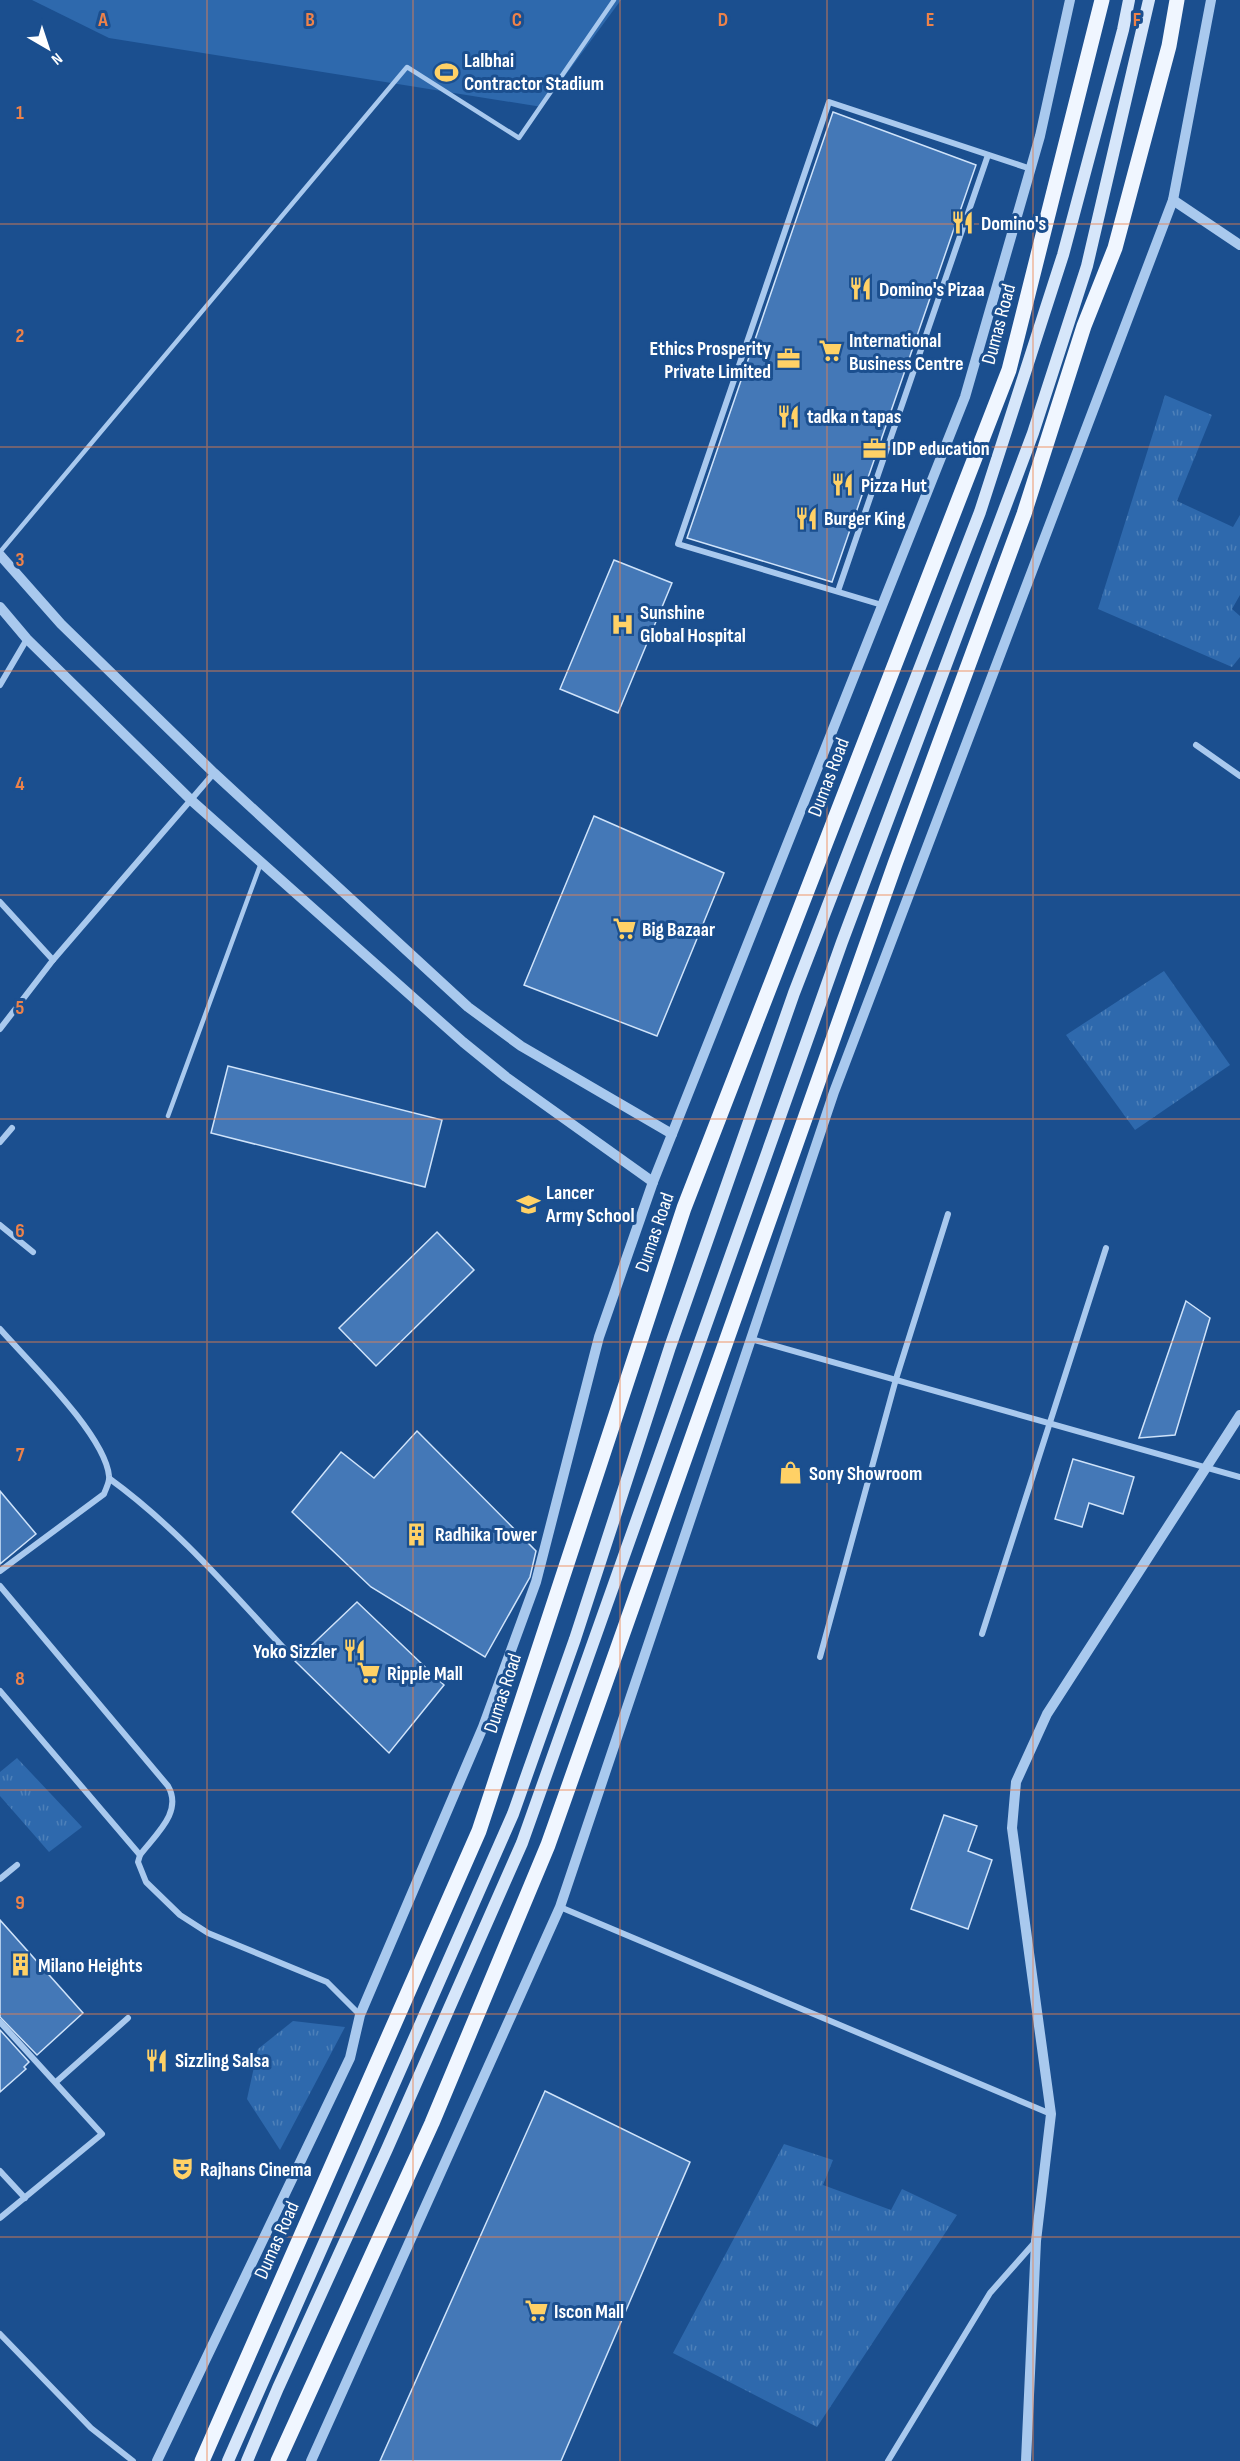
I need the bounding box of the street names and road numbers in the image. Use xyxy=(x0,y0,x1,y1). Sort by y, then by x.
street label: Dumas Road xyxy=(977,281,1021,367)
street label: Dumas Road xyxy=(803,735,855,820)
street label: Dumas Road xyxy=(630,1189,680,1275)
street label: Dumas Road xyxy=(479,1650,527,1736)
street label: Dumas Road xyxy=(249,2198,305,2283)

